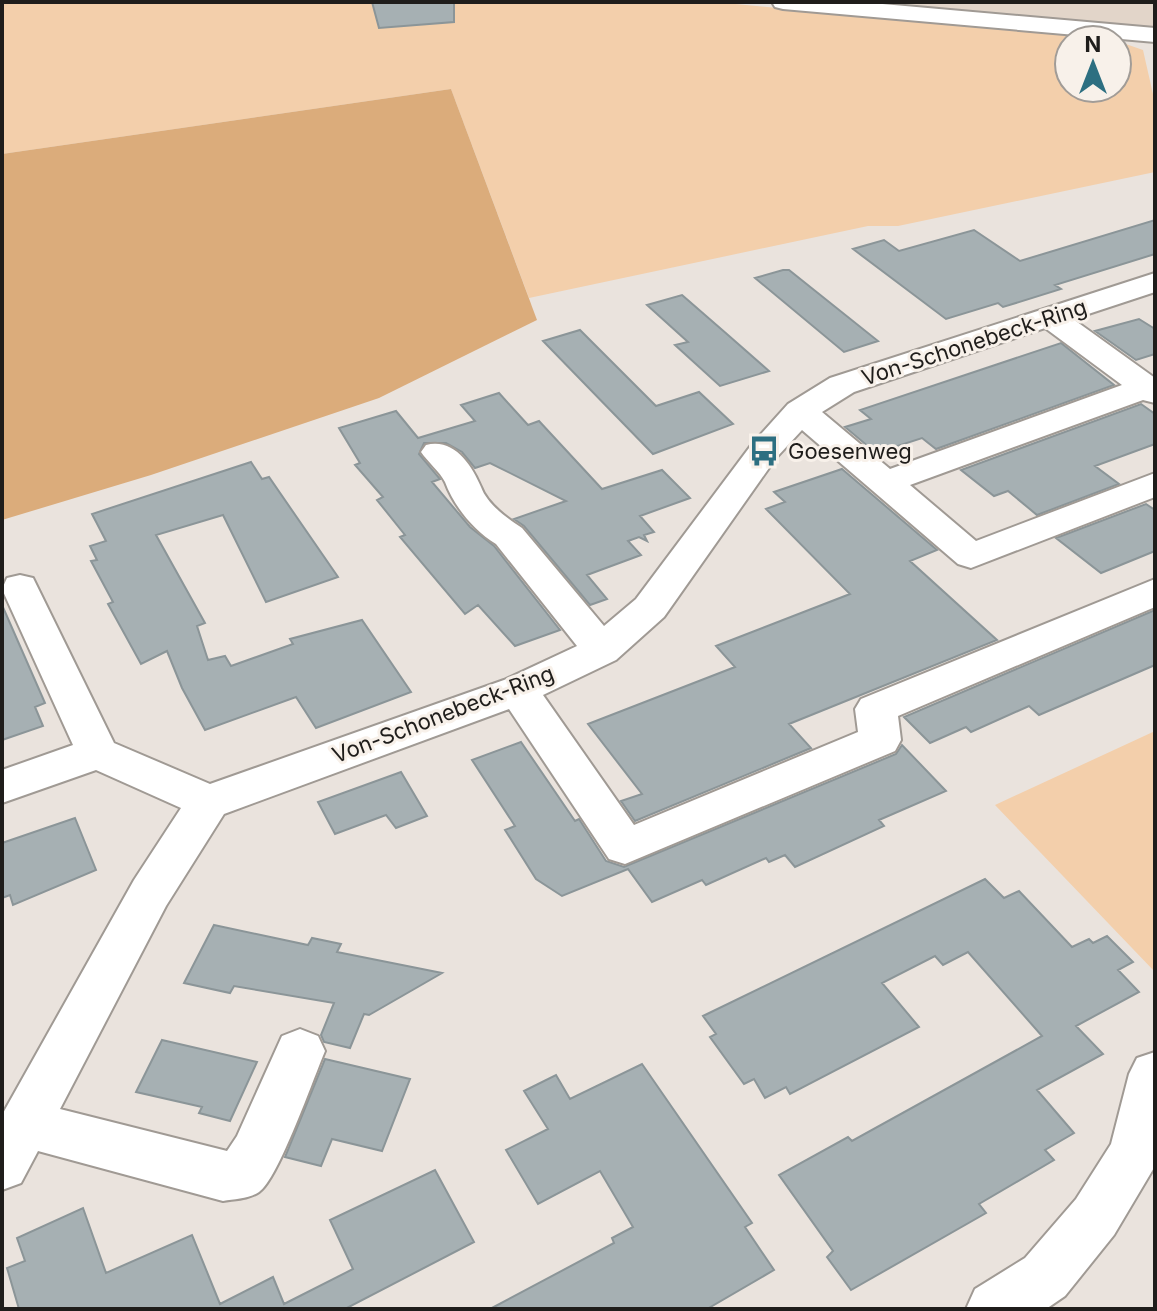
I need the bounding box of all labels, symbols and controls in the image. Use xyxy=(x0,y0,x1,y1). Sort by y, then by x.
north arrow xyxy=(1053,24,1133,104)
text: N xyxy=(1085,31,1101,57)
street label: Von-Schonebeck-Ring xyxy=(858,293,1090,391)
bus stop icon: Goesenweg xyxy=(747,434,781,468)
place label: Goesenweg xyxy=(788,438,912,464)
street label: Von-Schonebeck-Ring xyxy=(329,660,557,768)

